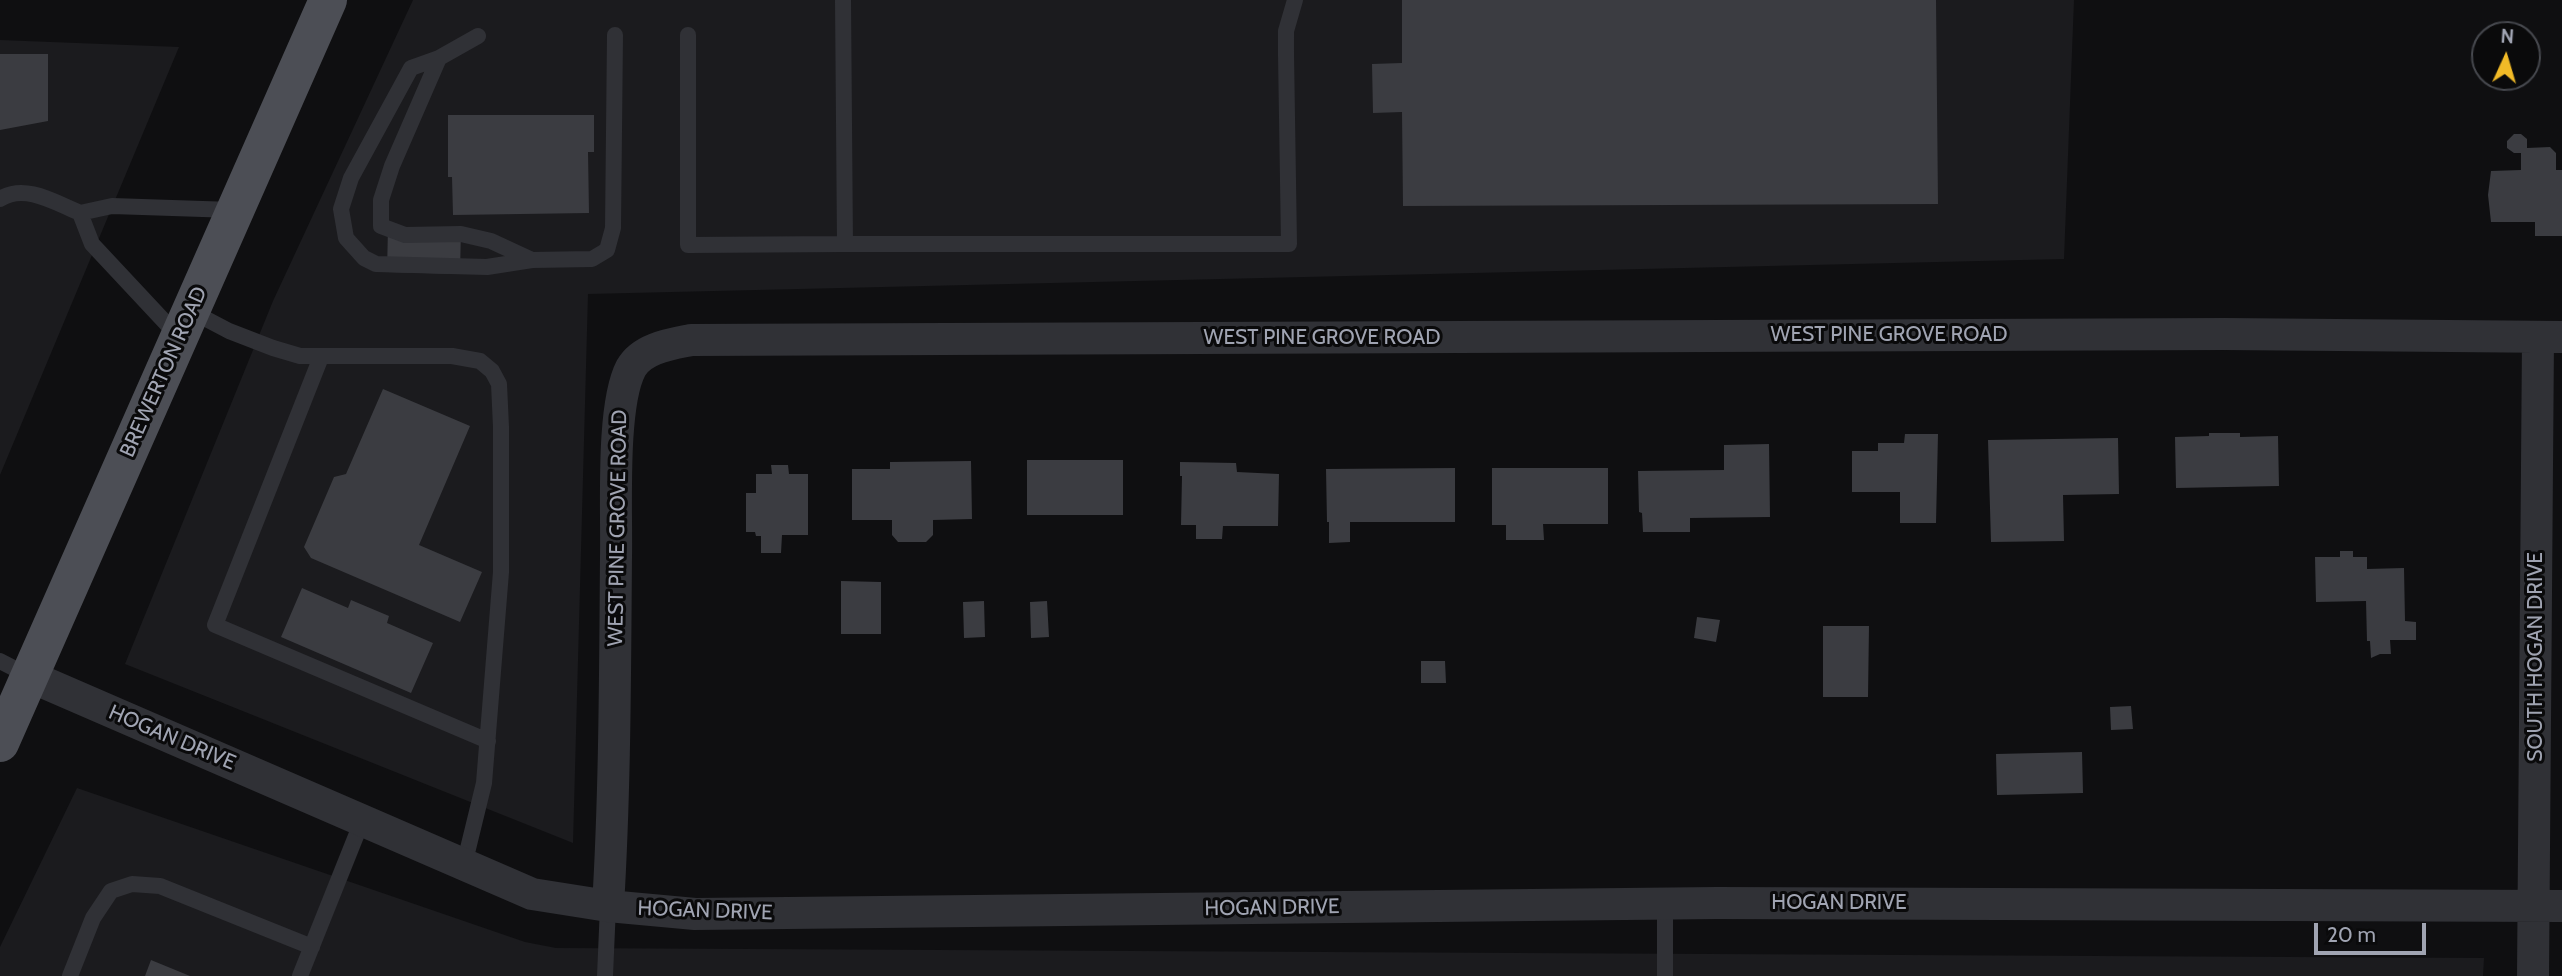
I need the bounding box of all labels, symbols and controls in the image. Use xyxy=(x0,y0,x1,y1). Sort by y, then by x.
north arrow xyxy=(2471,21,2541,91)
text: N xyxy=(2500,25,2515,48)
street label: BREWERTON ROAD xyxy=(115,283,213,461)
street label: WEST PINE GROVE ROAD xyxy=(1771,322,2007,348)
street label: WEST PINE GROVE ROAD xyxy=(1204,325,1440,351)
street label: WEST PINE GROVE ROAD xyxy=(603,409,633,647)
street label: SOUTH HOGAN DRIVE xyxy=(2523,552,2549,762)
street label: HOGAN DRIVE xyxy=(105,700,239,776)
street label: HOGAN DRIVE xyxy=(1771,890,1907,916)
street label: HOGAN DRIVE xyxy=(1204,894,1340,922)
street label: HOGAN DRIVE xyxy=(637,896,773,926)
scale bar xyxy=(2317,909,2429,953)
text: 20 m xyxy=(2327,922,2376,947)

